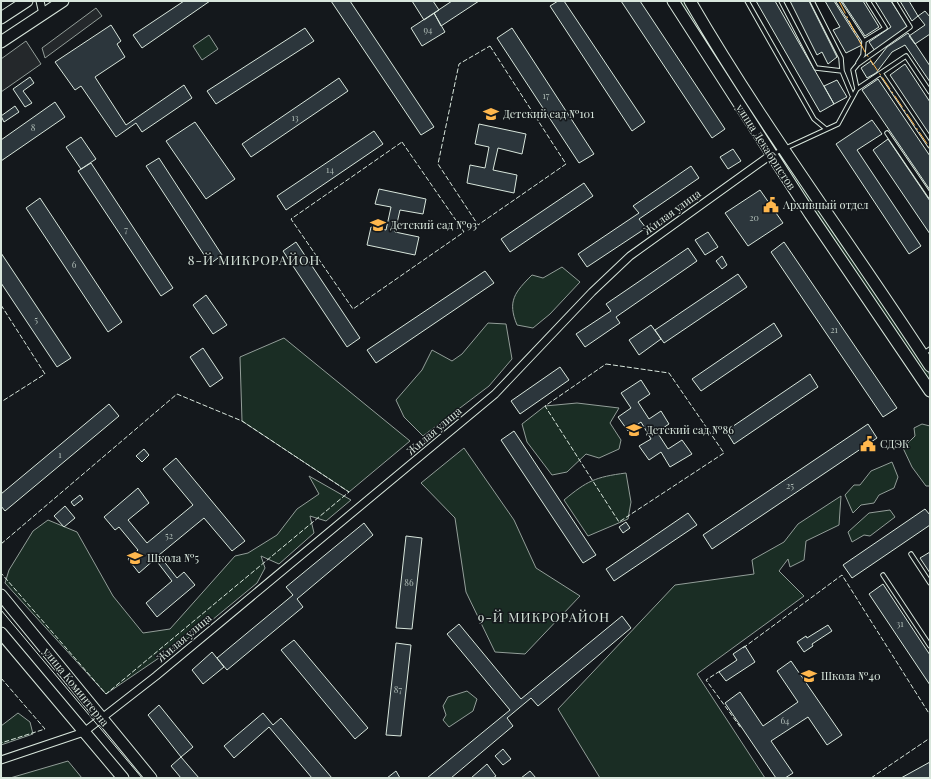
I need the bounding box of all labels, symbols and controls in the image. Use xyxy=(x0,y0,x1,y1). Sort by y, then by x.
house number: 94 xyxy=(423,23,433,35)
house number: 17 xyxy=(543,89,550,101)
street label: улица Декабристов xyxy=(733,100,800,193)
school or university icon: Детский сад №101 xyxy=(482,105,500,123)
place label: Детский сад №101 xyxy=(503,106,594,121)
house number: 13 xyxy=(291,111,299,123)
house number: 8 xyxy=(31,121,36,133)
house number: 14 xyxy=(326,163,334,175)
street label: Жилая улица xyxy=(640,185,704,238)
public building icon: Архивный отдел xyxy=(762,196,780,214)
place label: Архивный отдел xyxy=(782,197,869,212)
house number: 20 xyxy=(749,211,759,223)
school or university icon: Детский сад №93 xyxy=(369,216,387,234)
place label: Детский сад №93 xyxy=(390,217,477,232)
house number: 7 xyxy=(124,223,128,235)
district label: 8-Й МИКРОРАЙОН xyxy=(188,251,320,268)
house number: 6 xyxy=(72,258,77,270)
house number: 5 xyxy=(34,313,38,325)
house number: 21 xyxy=(830,323,838,335)
street label: Жилая улица xyxy=(403,403,465,458)
school or university icon: Детский сад №86 xyxy=(625,421,643,439)
place label: Детский сад №86 xyxy=(646,422,734,437)
public building icon: СДЭК xyxy=(859,435,877,453)
place label: СДЭК xyxy=(880,436,910,451)
house number: 1 xyxy=(58,448,62,460)
house number: 25 xyxy=(786,479,794,491)
house number: 52 xyxy=(165,529,173,541)
school or university icon: Школа №5 xyxy=(126,549,144,567)
place label: Школа №5 xyxy=(147,550,199,565)
house number: 86 xyxy=(404,576,414,588)
district label: 9-Й МИКРОРАЙОН xyxy=(478,608,610,625)
street label: Жилая улица xyxy=(153,610,215,665)
house number: 31 xyxy=(896,617,904,629)
street label: улица Коминтерна xyxy=(39,643,113,730)
school or university icon: Школа №40 xyxy=(800,667,818,685)
place label: Школа №40 xyxy=(821,668,881,683)
house number: 87 xyxy=(394,683,403,695)
house number: 64 xyxy=(780,714,790,726)

